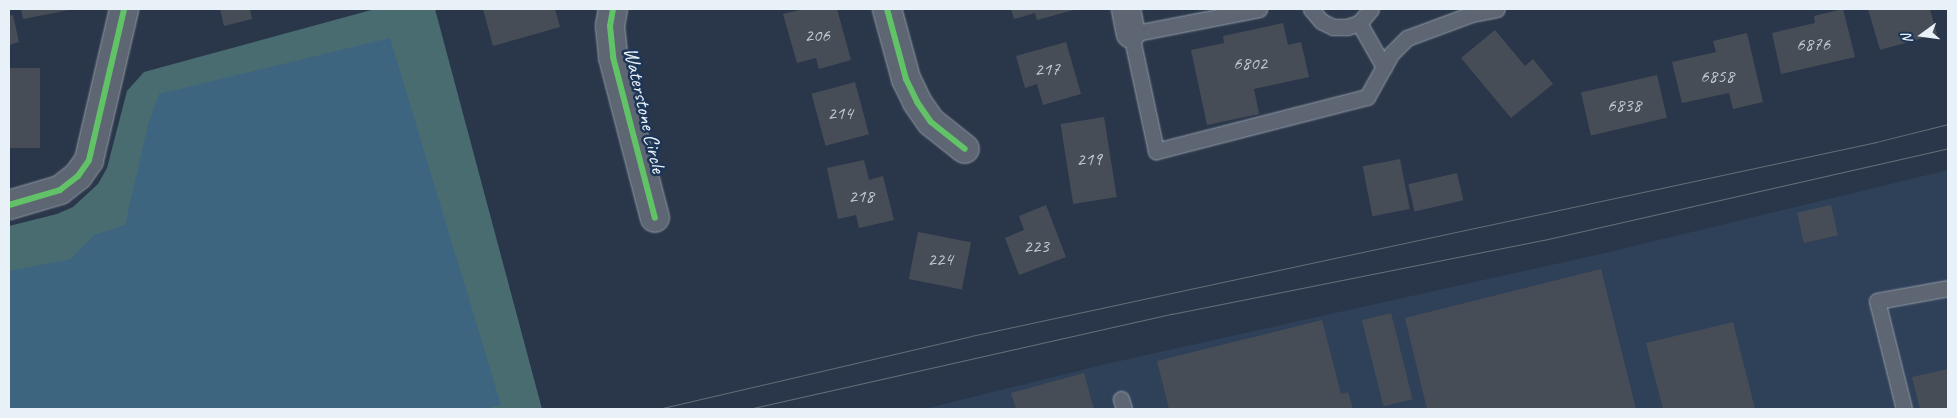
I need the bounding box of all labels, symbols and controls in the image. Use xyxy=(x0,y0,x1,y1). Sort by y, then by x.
north arrow xyxy=(1897,10,1947,60)
house number: 206 xyxy=(804,25,830,47)
text: N xyxy=(1898,32,1916,45)
house number: 6876 xyxy=(1796,34,1830,56)
street label: Waterstone Circle xyxy=(618,45,672,175)
house number: 6802 xyxy=(1233,53,1267,75)
house number: 217 xyxy=(1034,59,1060,81)
house number: 6858 xyxy=(1700,66,1734,88)
house number: 6838 xyxy=(1607,95,1641,117)
house number: 214 xyxy=(827,103,853,125)
house number: 219 xyxy=(1076,149,1102,171)
house number: 218 xyxy=(848,186,874,208)
house number: 223 xyxy=(1023,236,1049,258)
house number: 224 xyxy=(927,249,953,271)

